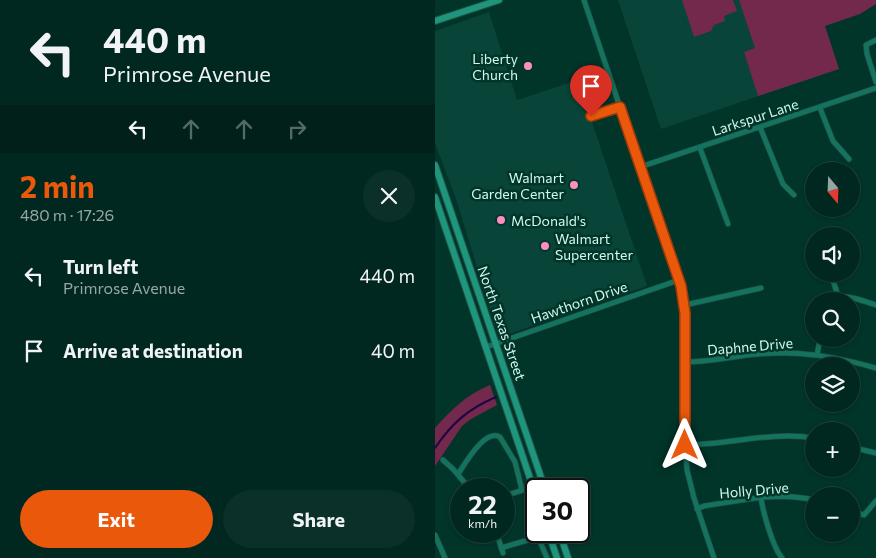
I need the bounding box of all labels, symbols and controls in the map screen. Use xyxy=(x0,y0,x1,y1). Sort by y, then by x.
text: 440 m xyxy=(103,17,206,60)
icon: left xyxy=(20,20,85,85)
place label: Liberty Church xyxy=(472,50,518,83)
text: Primrose Avenue xyxy=(103,60,271,87)
marker: Liberty Church xyxy=(522,60,534,72)
pin xyxy=(570,65,612,116)
icon: arrive xyxy=(577,72,605,100)
street label: Larkspur Lane xyxy=(710,95,800,139)
icon: left xyxy=(124,115,152,143)
icon: ahead xyxy=(177,115,205,143)
icon: ahead xyxy=(230,115,258,143)
icon: right xyxy=(283,115,311,143)
north arrow xyxy=(805,162,860,218)
map controls xyxy=(805,162,860,542)
text: 2 min xyxy=(20,167,95,204)
place label: Walmart Garden Center xyxy=(471,169,564,202)
button: close xyxy=(363,170,415,222)
marker: Walmart Garden Center xyxy=(568,179,580,191)
text: 480 m · 17:26 xyxy=(20,205,114,224)
place label: McDonald's xyxy=(511,212,586,229)
marker: McDonald's xyxy=(495,214,507,226)
button: sound xyxy=(805,227,860,282)
place label: Walmart Supercenter xyxy=(555,230,633,263)
marker: Walmart Supercenter xyxy=(539,240,551,252)
text: Turn left xyxy=(63,255,138,278)
icon: left xyxy=(20,262,48,290)
text: 440 m xyxy=(360,264,415,287)
street label: North Texas Street xyxy=(474,264,530,383)
text: Primrose Avenue xyxy=(63,278,185,297)
street label: Hawthorn Drive xyxy=(528,278,630,326)
button: search xyxy=(805,292,860,347)
street label: Daphne Drive xyxy=(706,334,794,358)
icon: arrive xyxy=(20,337,48,365)
text: Arrive at destination xyxy=(63,339,243,362)
text: 40 m xyxy=(371,339,415,362)
button: layers xyxy=(805,357,860,412)
position arrow xyxy=(658,418,710,470)
button: + xyxy=(805,422,860,477)
speed limit sign: 30 xyxy=(525,478,590,543)
street label: Holly Drive xyxy=(719,478,789,502)
button: − xyxy=(805,487,860,542)
text: 22 xyxy=(468,489,497,519)
button: Exit xyxy=(20,490,213,548)
button: Share xyxy=(223,490,415,548)
text: km/h xyxy=(468,516,497,530)

